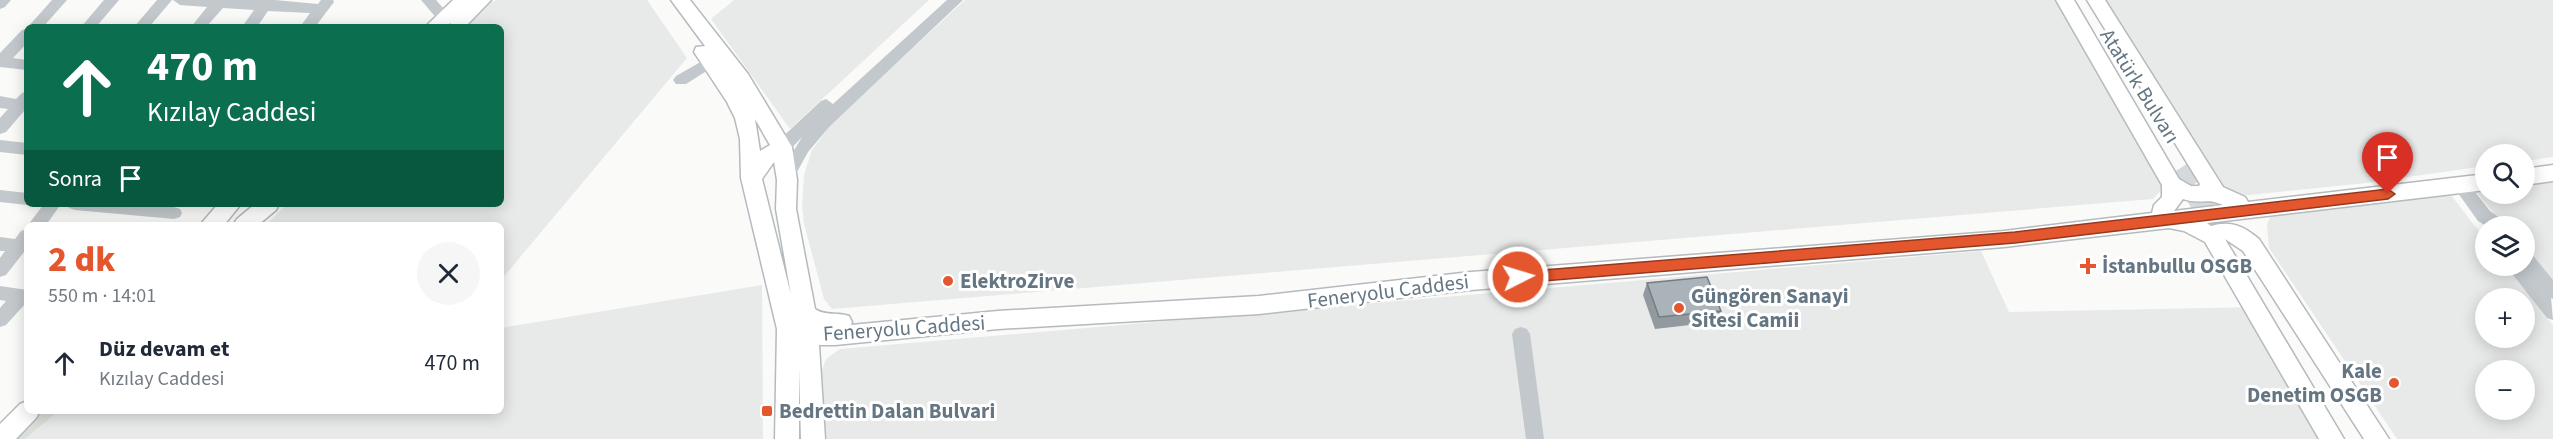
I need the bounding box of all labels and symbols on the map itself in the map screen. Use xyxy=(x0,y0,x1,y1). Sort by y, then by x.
street label: Atatürk Bulvarı xyxy=(2093,23,2187,149)
pin xyxy=(2362,132,2413,194)
position arrow xyxy=(1486,245,1550,309)
place label: İstanbullu OSGB xyxy=(2102,251,2252,281)
marker: İstanbullu OSGB xyxy=(2079,257,2097,275)
place label: ElektroZirve xyxy=(960,266,1074,296)
street label: Feneryolu Caddesi xyxy=(1305,266,1471,316)
marker: ElektroZirve xyxy=(941,274,955,288)
place label: Güngören Sanayi Sitesi Camii xyxy=(1691,281,1849,335)
marker: Güngören Sanayi Sitesi Camii xyxy=(1672,301,1686,315)
street label: Feneryolu Caddesi xyxy=(822,307,986,349)
place label: Kale Denetim OSGB xyxy=(2247,356,2382,410)
marker: Kale Denetim OSGB xyxy=(2387,376,2401,390)
place label: Bedrettin Dalan Bulvari xyxy=(779,396,995,426)
marker: Bedrettin Dalan Bulvari xyxy=(760,404,774,418)

